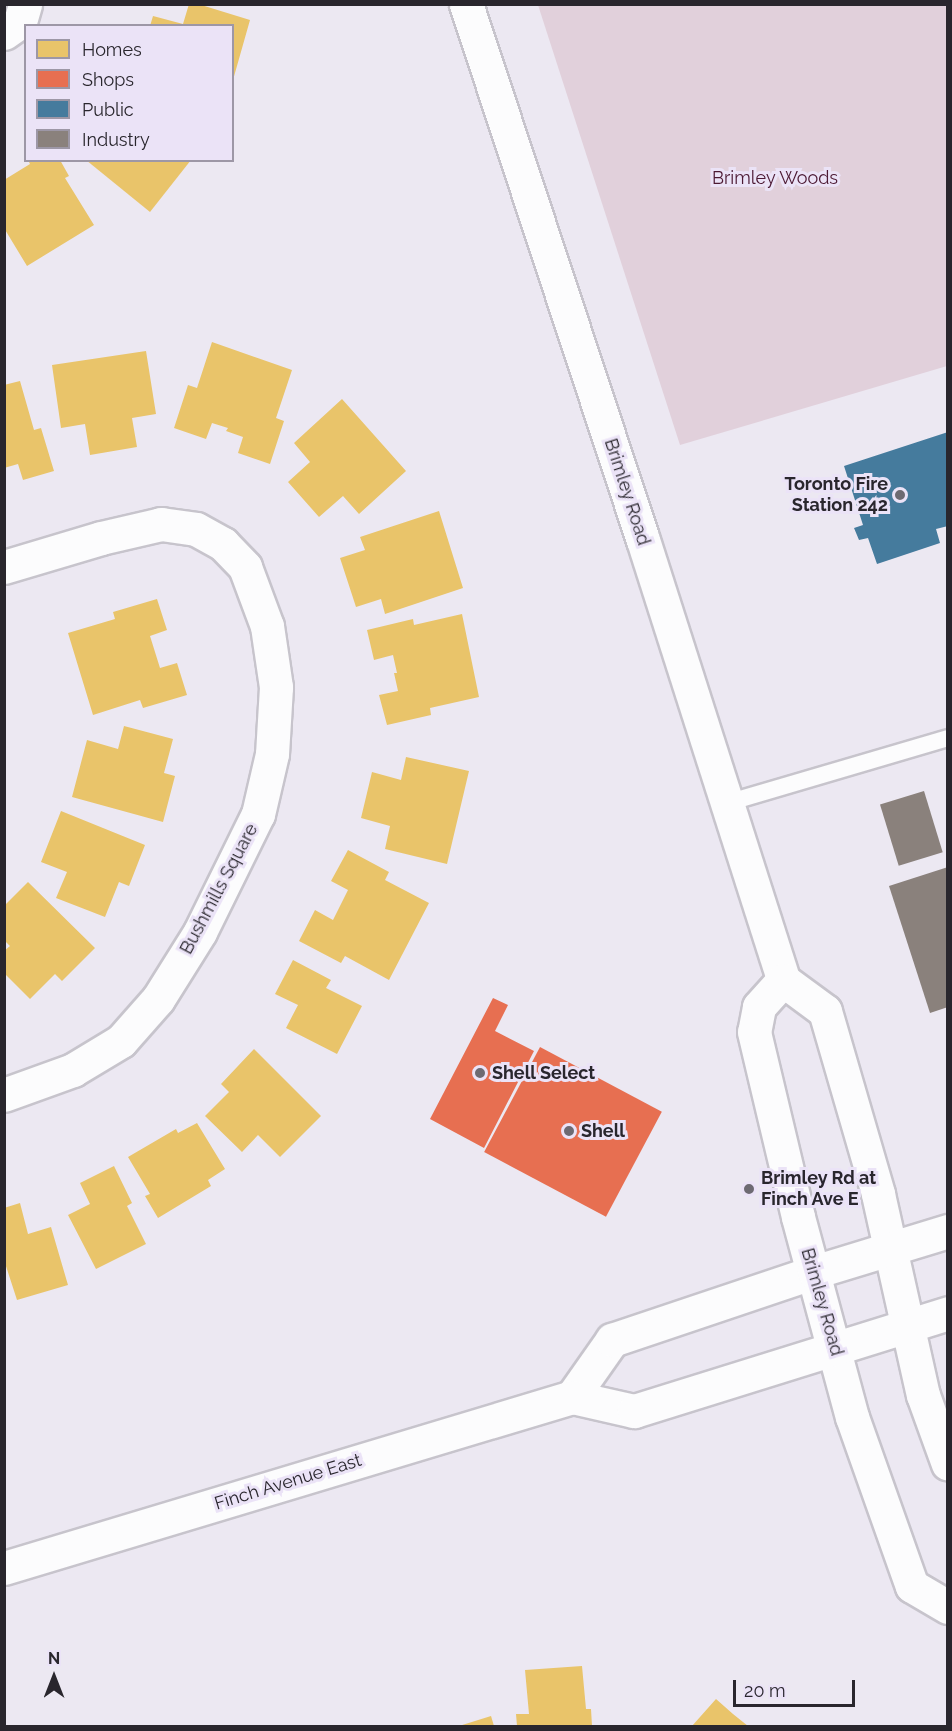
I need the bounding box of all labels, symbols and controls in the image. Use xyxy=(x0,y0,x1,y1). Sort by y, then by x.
legend xyxy=(24,24,234,162)
text: Homes xyxy=(82,39,142,60)
text: Shops xyxy=(82,69,134,90)
text: Public xyxy=(82,99,134,120)
text: Industry xyxy=(82,129,150,150)
park label: Brimley Woods xyxy=(711,167,839,189)
street label: Brimley Road xyxy=(600,436,654,548)
place label: Toronto Fire Station 242 xyxy=(785,474,888,516)
marker: Toronto Fire Station 242 xyxy=(893,488,907,502)
street label: Bushmills Square xyxy=(176,820,262,958)
place label: Shell Select xyxy=(492,1062,596,1084)
marker: Shell Select xyxy=(473,1066,487,1080)
place label: Shell xyxy=(581,1120,625,1142)
marker: Shell xyxy=(562,1124,576,1138)
place label: Brimley Rd at Finch Ave E xyxy=(761,1168,877,1210)
marker: Brimley Rd at Finch Ave E xyxy=(742,1182,756,1196)
street label: Brimley Road xyxy=(796,1245,848,1359)
street label: Finch Avenue East xyxy=(212,1449,364,1515)
north arrow xyxy=(24,1647,84,1707)
text: N xyxy=(48,1649,60,1668)
scale bar xyxy=(736,1668,858,1706)
text: 20 m xyxy=(744,1680,786,1701)

